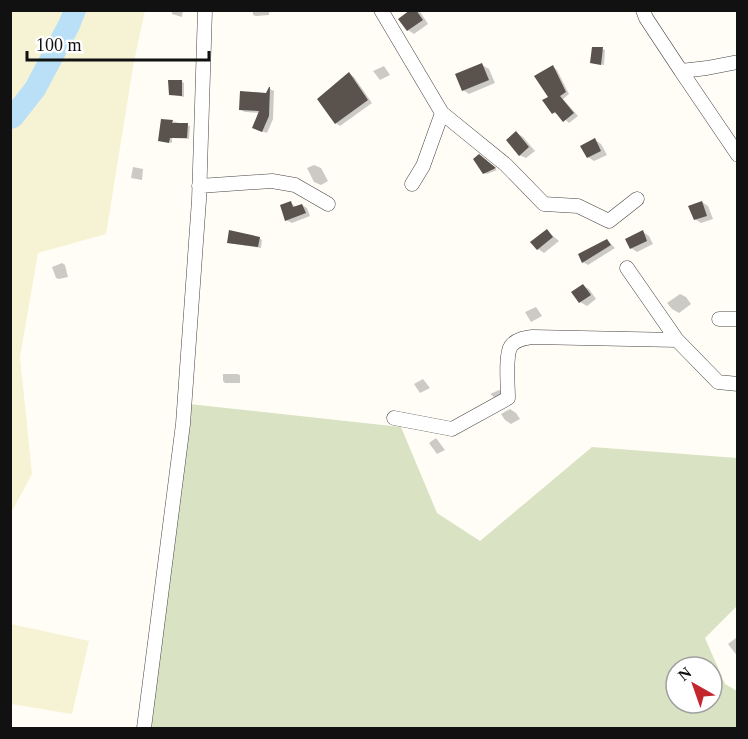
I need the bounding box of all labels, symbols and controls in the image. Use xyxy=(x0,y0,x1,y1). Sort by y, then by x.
scale bar xyxy=(27,24,208,62)
text: 100 m xyxy=(36,35,82,55)
north arrow xyxy=(664,655,724,715)
text: N xyxy=(675,663,695,684)

